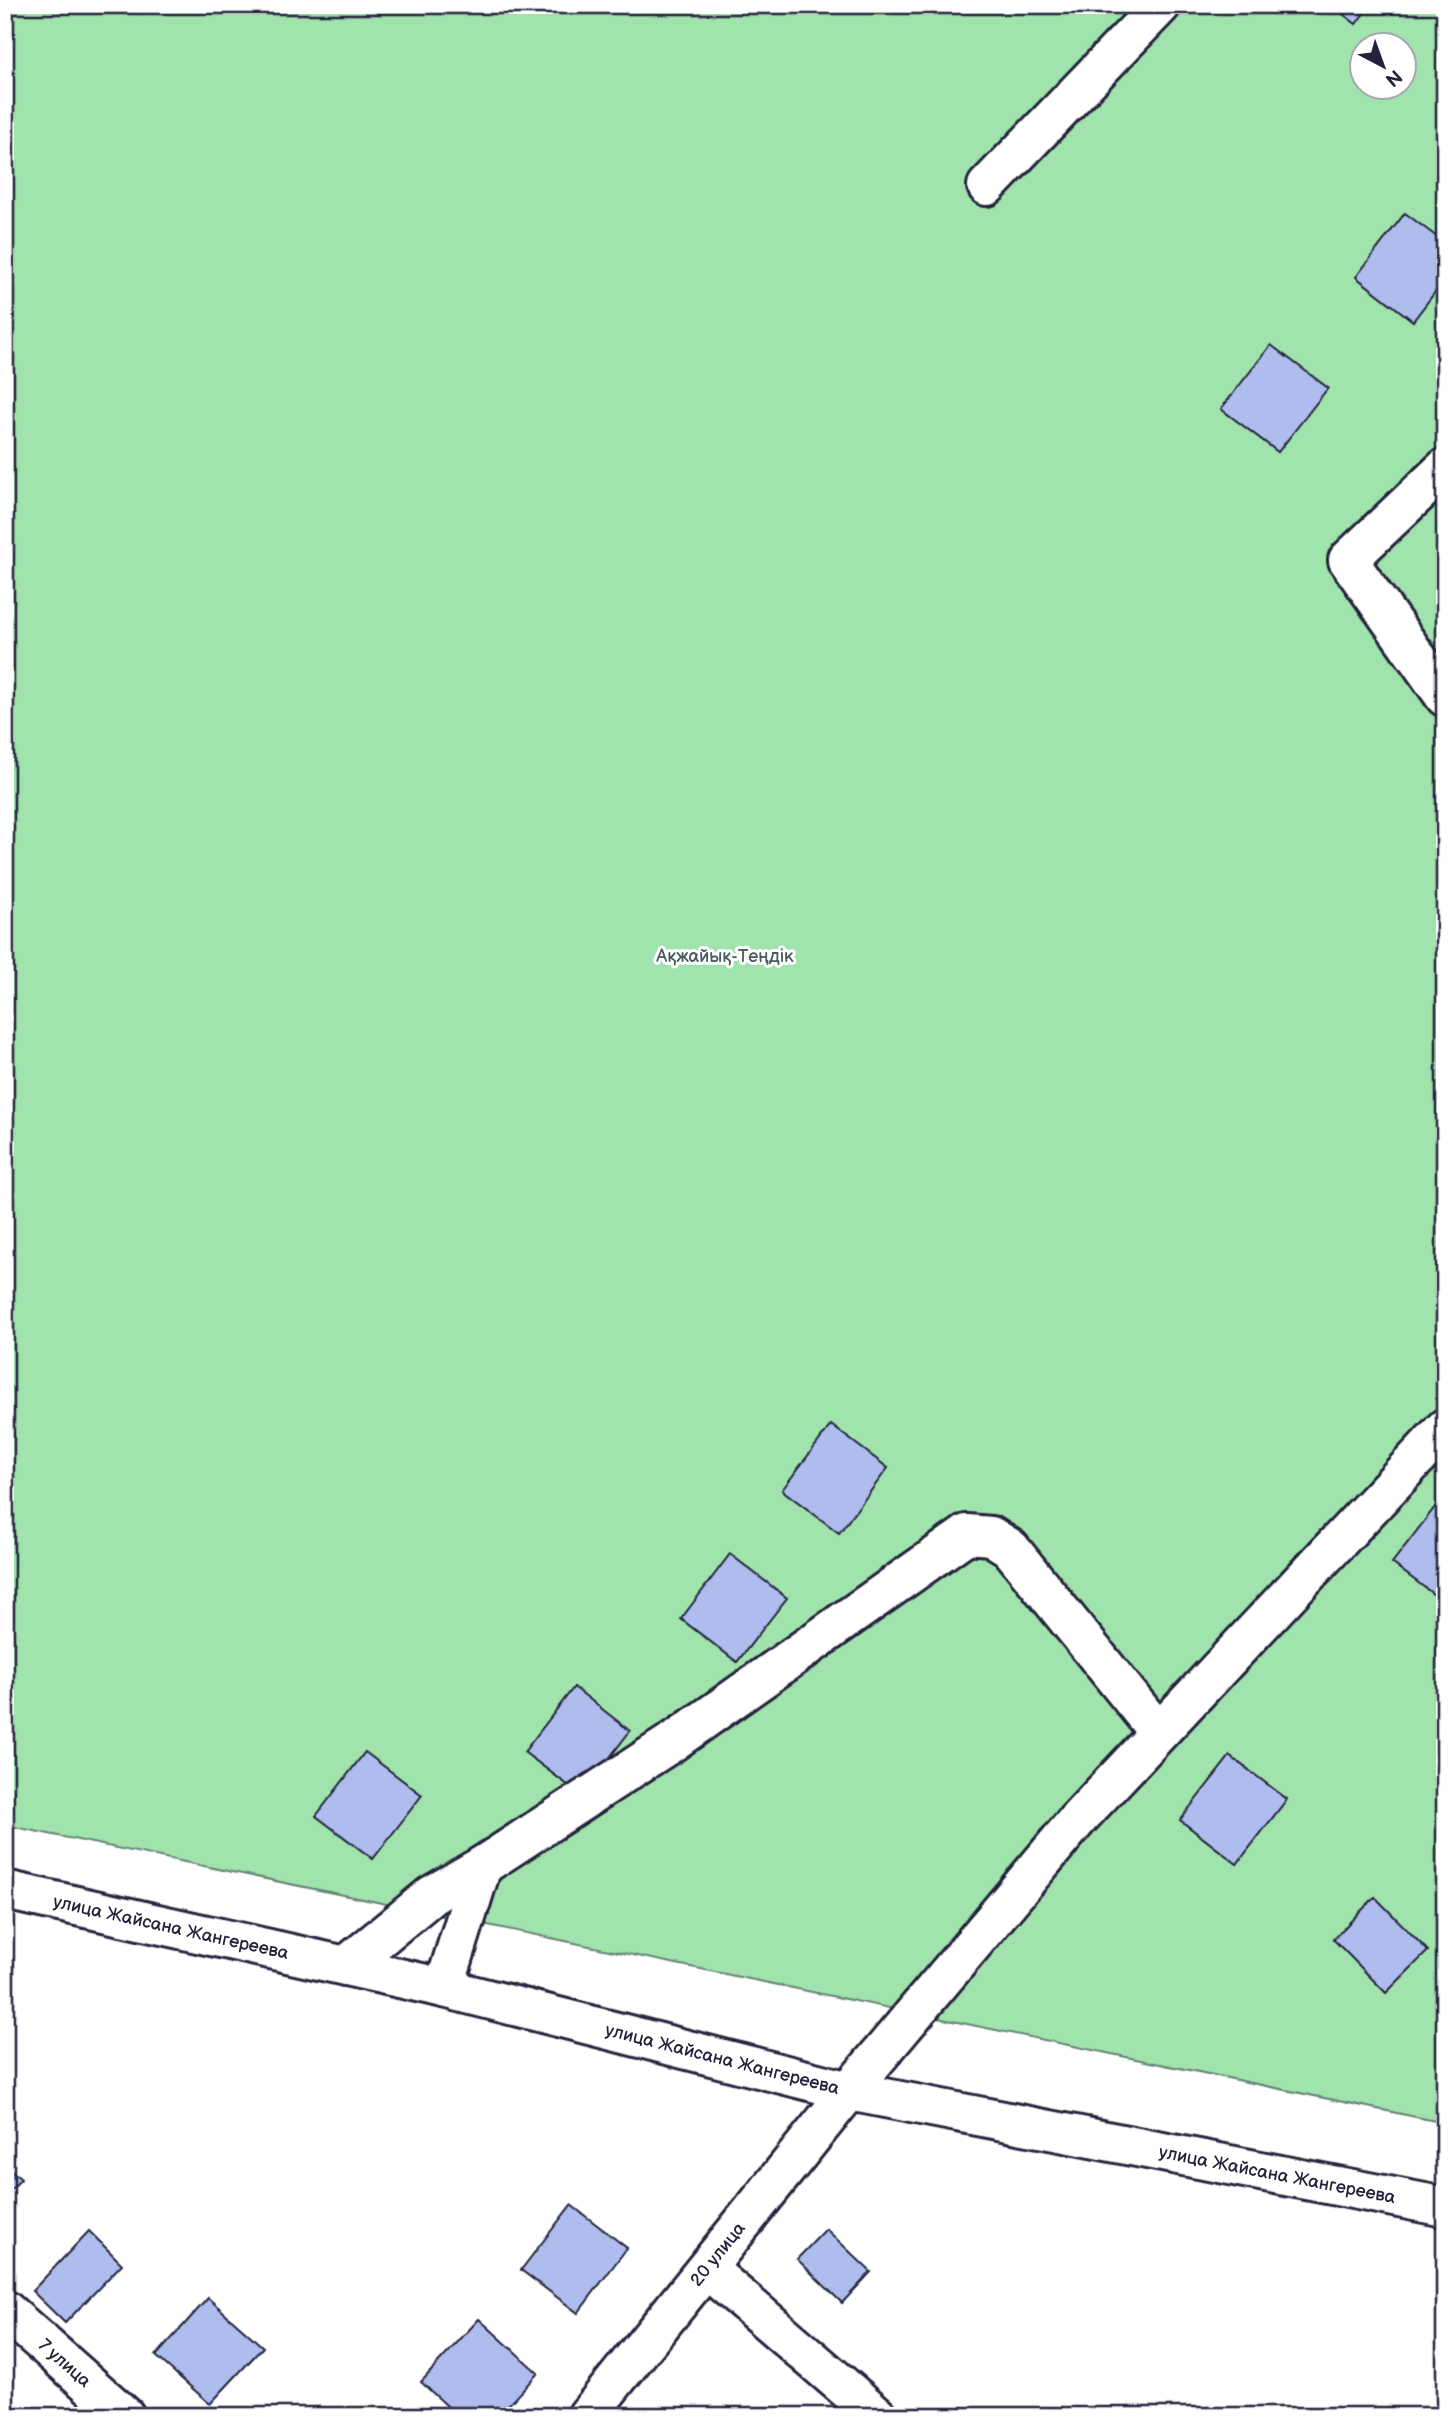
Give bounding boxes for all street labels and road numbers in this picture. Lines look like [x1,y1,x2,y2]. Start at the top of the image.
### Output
street label: улица Жайсана Жангереева [51,1891,291,1964]
street label: улица Жайсана Жангереева [603,2019,842,2099]
street label: улица Жайсана Жангереева [1157,2141,1398,2208]
street label: 20 улица [686,2218,750,2290]
street label: 7 улица [35,2334,96,2392]

